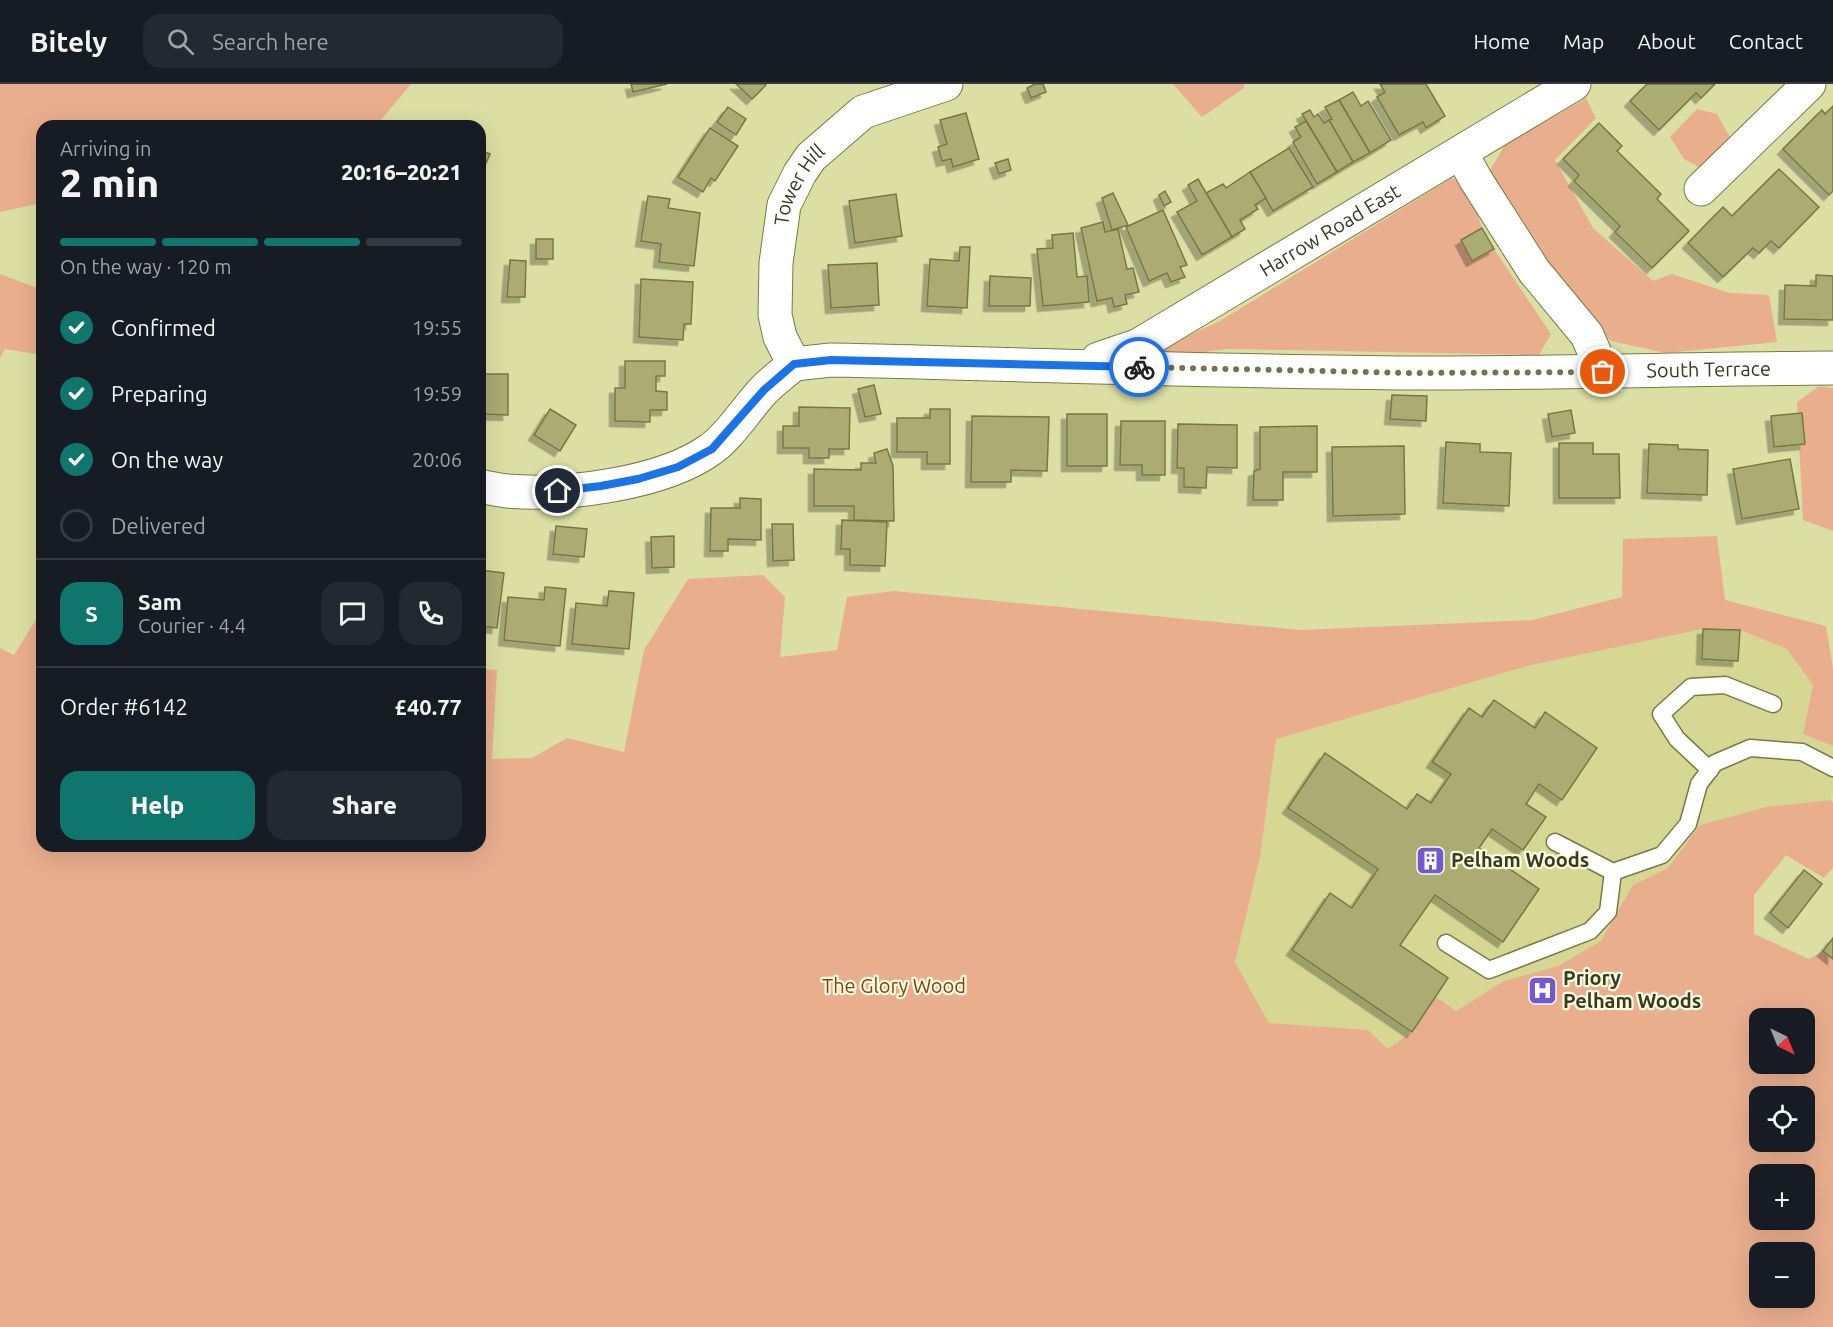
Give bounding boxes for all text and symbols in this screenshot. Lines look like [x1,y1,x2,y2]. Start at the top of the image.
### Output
search box [143,14,563,68]
icon: search [164,25,197,58]
text: Bitely [30,26,107,57]
text: Search here [212,29,329,54]
text: Home [1473,29,1530,53]
text: Map [1563,29,1604,53]
text: About [1637,29,1696,53]
text: Contact [1729,29,1803,53]
text: Arriving in [60,137,151,160]
street label: Tower Hill [769,139,829,227]
text: 20:16–20:21 [341,159,462,184]
text: 2 min [60,161,159,204]
street label: Harrow Road East [1255,179,1404,281]
text: On the way · 120 m [60,255,232,278]
icon: check [60,311,93,344]
text: Confirmed [111,315,216,340]
text: 19:55 [412,316,462,339]
courier [1109,337,1169,397]
pin [1577,346,1628,397]
icon: bike [1123,351,1156,384]
icon: bag [1586,355,1619,388]
street label: South Terrace [1646,357,1771,382]
icon: check [60,377,93,410]
text: Preparing [111,381,208,406]
text: 19:59 [412,382,462,405]
icon: check [60,443,93,476]
text: On the way [111,447,223,472]
text: 20:06 [412,448,462,471]
pin [532,465,583,516]
icon: home [541,474,574,507]
text: Delivered [111,513,206,538]
button: chat [321,582,384,645]
button: phone [399,582,462,645]
text: Sam [138,589,182,614]
text: S [85,601,98,626]
text: Courier · 4.4 [138,614,246,637]
text: Order #6142 [60,694,188,719]
text: £40.77 [395,694,462,719]
button: Help [60,771,255,840]
button: Share [267,771,462,840]
building icon: Pelham Woods [1414,844,1446,876]
place label: Pelham Woods [1451,848,1589,871]
place label: Priory Pelham Woods [1563,966,1701,1012]
park label: The Glory Wood [822,974,966,997]
hospital icon: Priory Pelham Woods [1526,974,1558,1006]
north arrow [1749,1008,1815,1074]
map controls [1749,1008,1815,1308]
button: locate [1749,1086,1815,1152]
button: + [1749,1164,1815,1230]
button: − [1749,1242,1815,1308]

